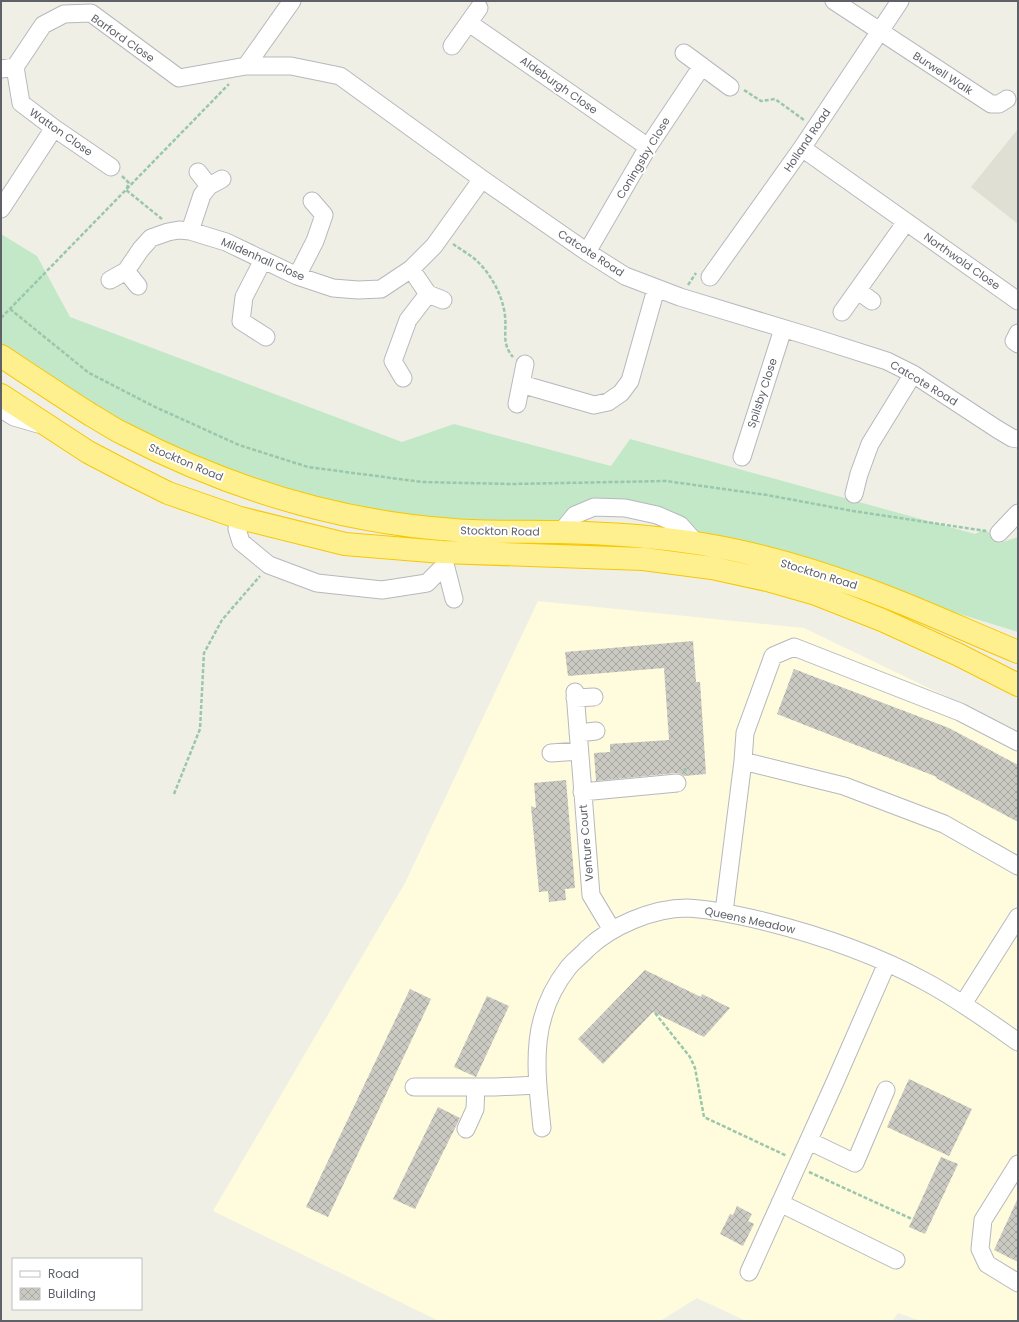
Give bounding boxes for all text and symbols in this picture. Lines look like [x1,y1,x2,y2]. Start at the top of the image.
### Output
street label: Barford Close [88,10,158,66]
street label: Burwell Walk [910,48,976,99]
street label: Aldeburgh Close [517,52,601,118]
street label: Watton Close [26,104,96,160]
street label: Holland Road [780,105,834,175]
street label: Coningsby Close [612,114,674,202]
street label: Catcote Road [555,226,627,280]
street label: Northwold Close [921,229,1004,293]
street label: Mildenhall Close [219,233,307,285]
street label: Spilsby Close [743,356,781,430]
street label: Catcote Road [887,357,961,409]
street label: Stockton Road [146,439,226,485]
street label: Stockton Road [460,522,540,540]
street label: Stockton Road [779,555,859,593]
street label: Venture Court [575,804,597,882]
street label: Queens Meadow [703,903,797,937]
legend [12,1258,142,1310]
text: Road [48,1265,79,1282]
text: Building [48,1285,96,1302]

